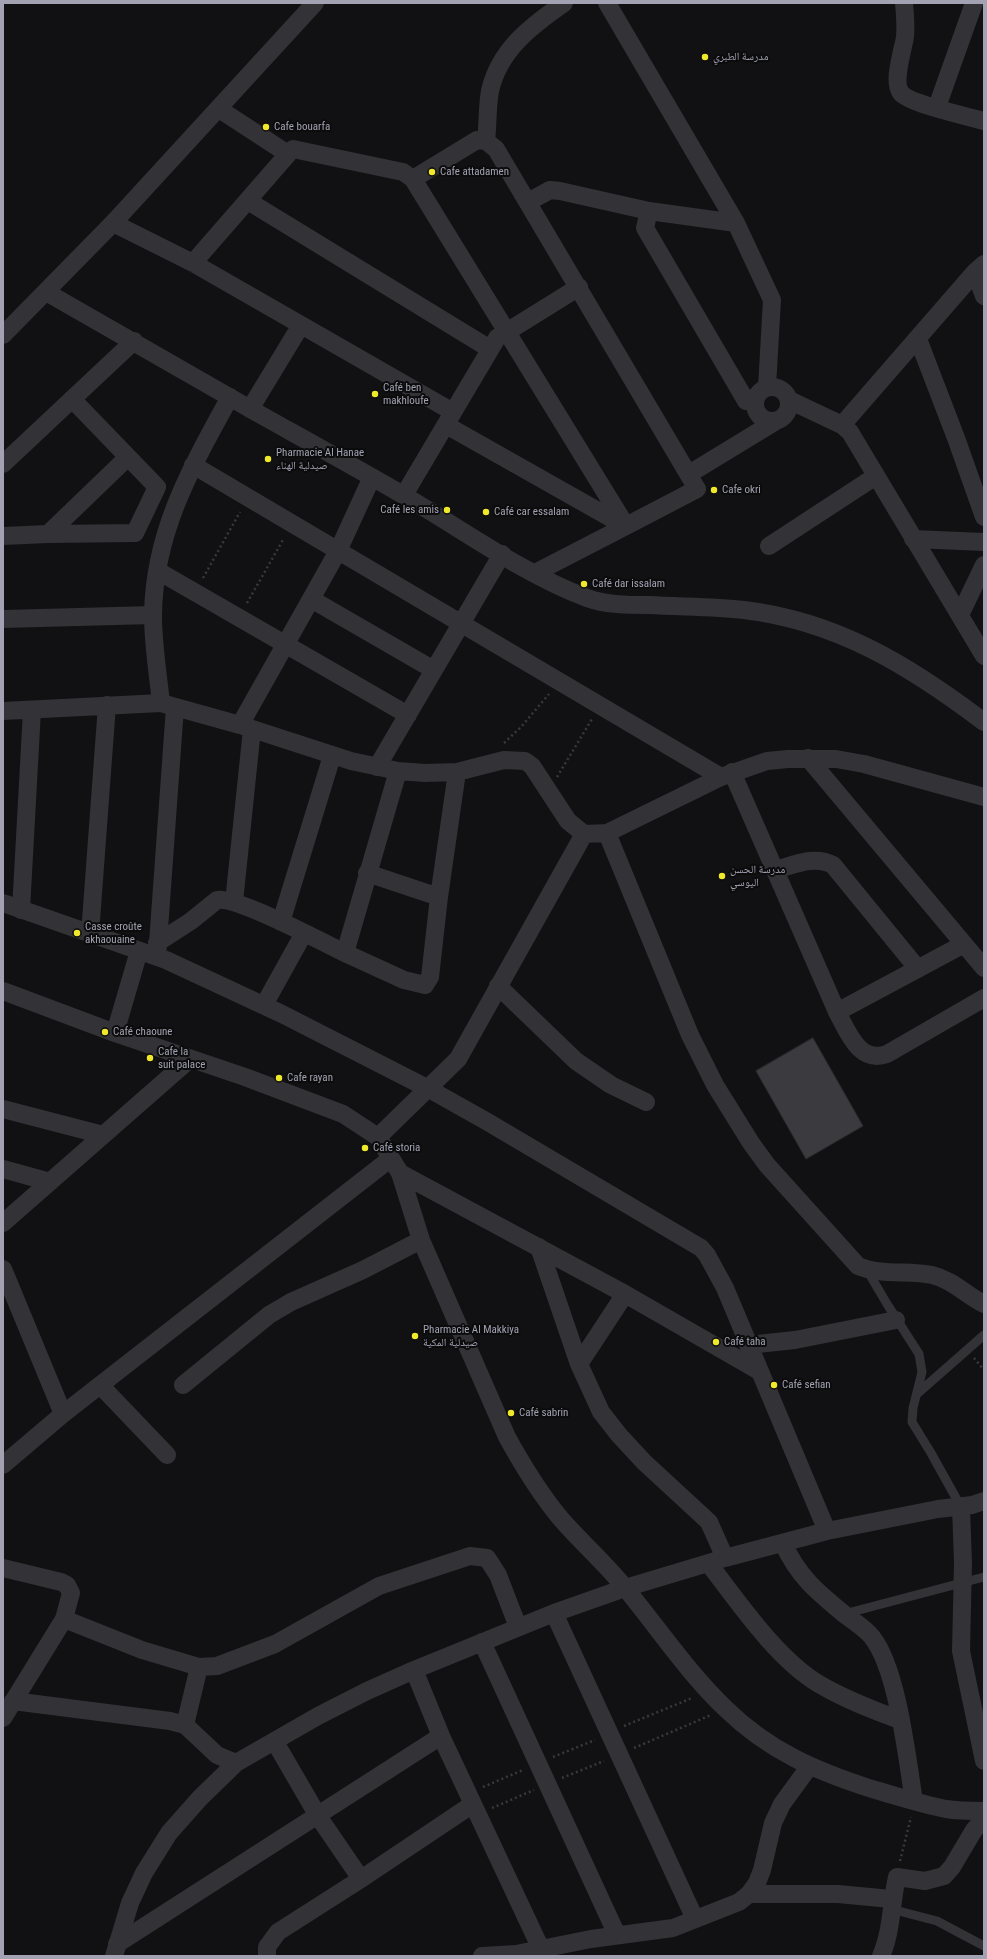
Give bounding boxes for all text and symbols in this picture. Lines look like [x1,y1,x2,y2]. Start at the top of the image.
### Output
place label: مدرسة الطبري [713,50,769,64]
marker: مدرسة الطبري [700,52,710,62]
place label: Cafe bouarfa [274,120,330,134]
marker: Cafe bouarfa [261,122,271,132]
place label: Cafe attadamen [440,165,509,179]
marker: Cafe attadamen [427,167,437,177]
place label: Café ben makhloufe [383,381,429,407]
marker: Café ben makhloufe [370,389,380,399]
place label: Pharmacie Al Hanae صيدلية الهناء [276,446,364,472]
marker: Pharmacie Al Hanae صيدلية الهناء [263,454,273,464]
place label: Cafe okri [722,483,761,497]
marker: Cafe okri [709,485,719,495]
place label: Café les amis [380,503,439,517]
marker: Café les amis [442,505,452,515]
place label: Café car essalam [494,505,569,519]
marker: Café car essalam [481,507,491,517]
place label: Café dar issalam [592,577,665,591]
marker: Café dar issalam [579,579,589,589]
place label: مدرسة الحسن اليوسي [730,863,785,889]
marker: مدرسة الحسن اليوسي [717,871,727,881]
place label: Casse croûte akhaouaine [85,920,142,946]
marker: Casse croûte akhaouaine [72,928,82,938]
place label: Café chaoune [113,1025,173,1039]
marker: Café chaoune [100,1027,110,1037]
place label: Cafe la suit palace [158,1045,205,1071]
marker: Cafe la suit palace [145,1053,155,1063]
place label: Cafe rayan [287,1071,333,1085]
marker: Cafe rayan [274,1073,284,1083]
place label: Café storia [373,1141,420,1155]
marker: Café storia [360,1143,370,1153]
place label: Pharmacie Al Makkiya صيدلية المكية [423,1323,519,1349]
marker: Pharmacie Al Makkiya صيدلية المكية [410,1331,420,1341]
place label: Café taha [724,1335,766,1349]
marker: Café taha [711,1337,721,1347]
place label: Café sefian [782,1378,831,1392]
marker: Café sefian [769,1380,779,1390]
place label: Café sabrin [519,1406,568,1420]
marker: Café sabrin [506,1408,516,1418]

